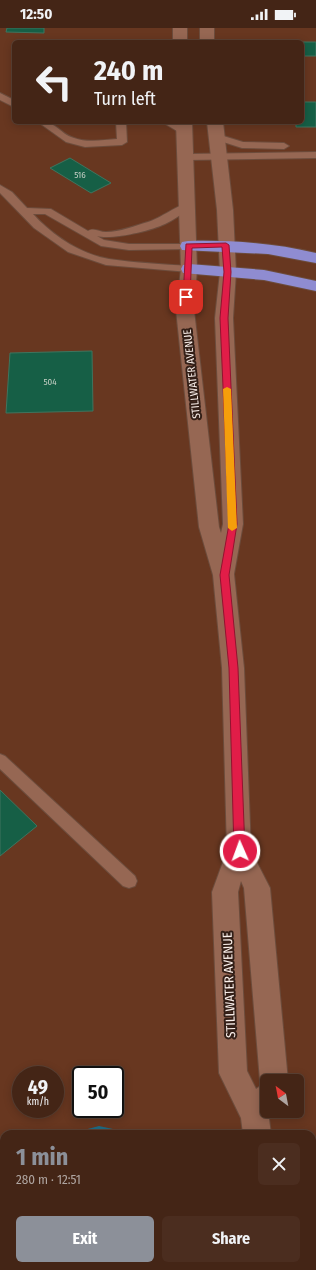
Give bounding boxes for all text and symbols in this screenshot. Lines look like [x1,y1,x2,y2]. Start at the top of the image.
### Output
text: 12:50 [20,5,52,23]
text: 240 m [94,54,163,87]
icon: left [28,56,80,108]
text: Turn left [94,88,156,110]
house number: 516 [74,170,86,180]
pin [169,280,203,314]
icon: arrive [175,286,197,308]
street label: STILLWATER AVENUE [181,329,203,419]
house number: 504 [43,377,57,387]
position arrow [219,830,261,872]
street label: STILLWATER AVENUE [220,932,238,1038]
speed limit sign: 50 [72,1066,124,1118]
north arrow [260,1074,304,1118]
map controls [260,1074,304,1118]
text: 49 [28,1075,48,1099]
text: km/h [27,1096,49,1108]
text: 1 min [16,1143,68,1171]
button: close [258,1143,300,1185]
text: 280 m · 12:51 [16,1172,81,1187]
button: Exit [16,1216,154,1262]
button: Share [162,1216,300,1262]

